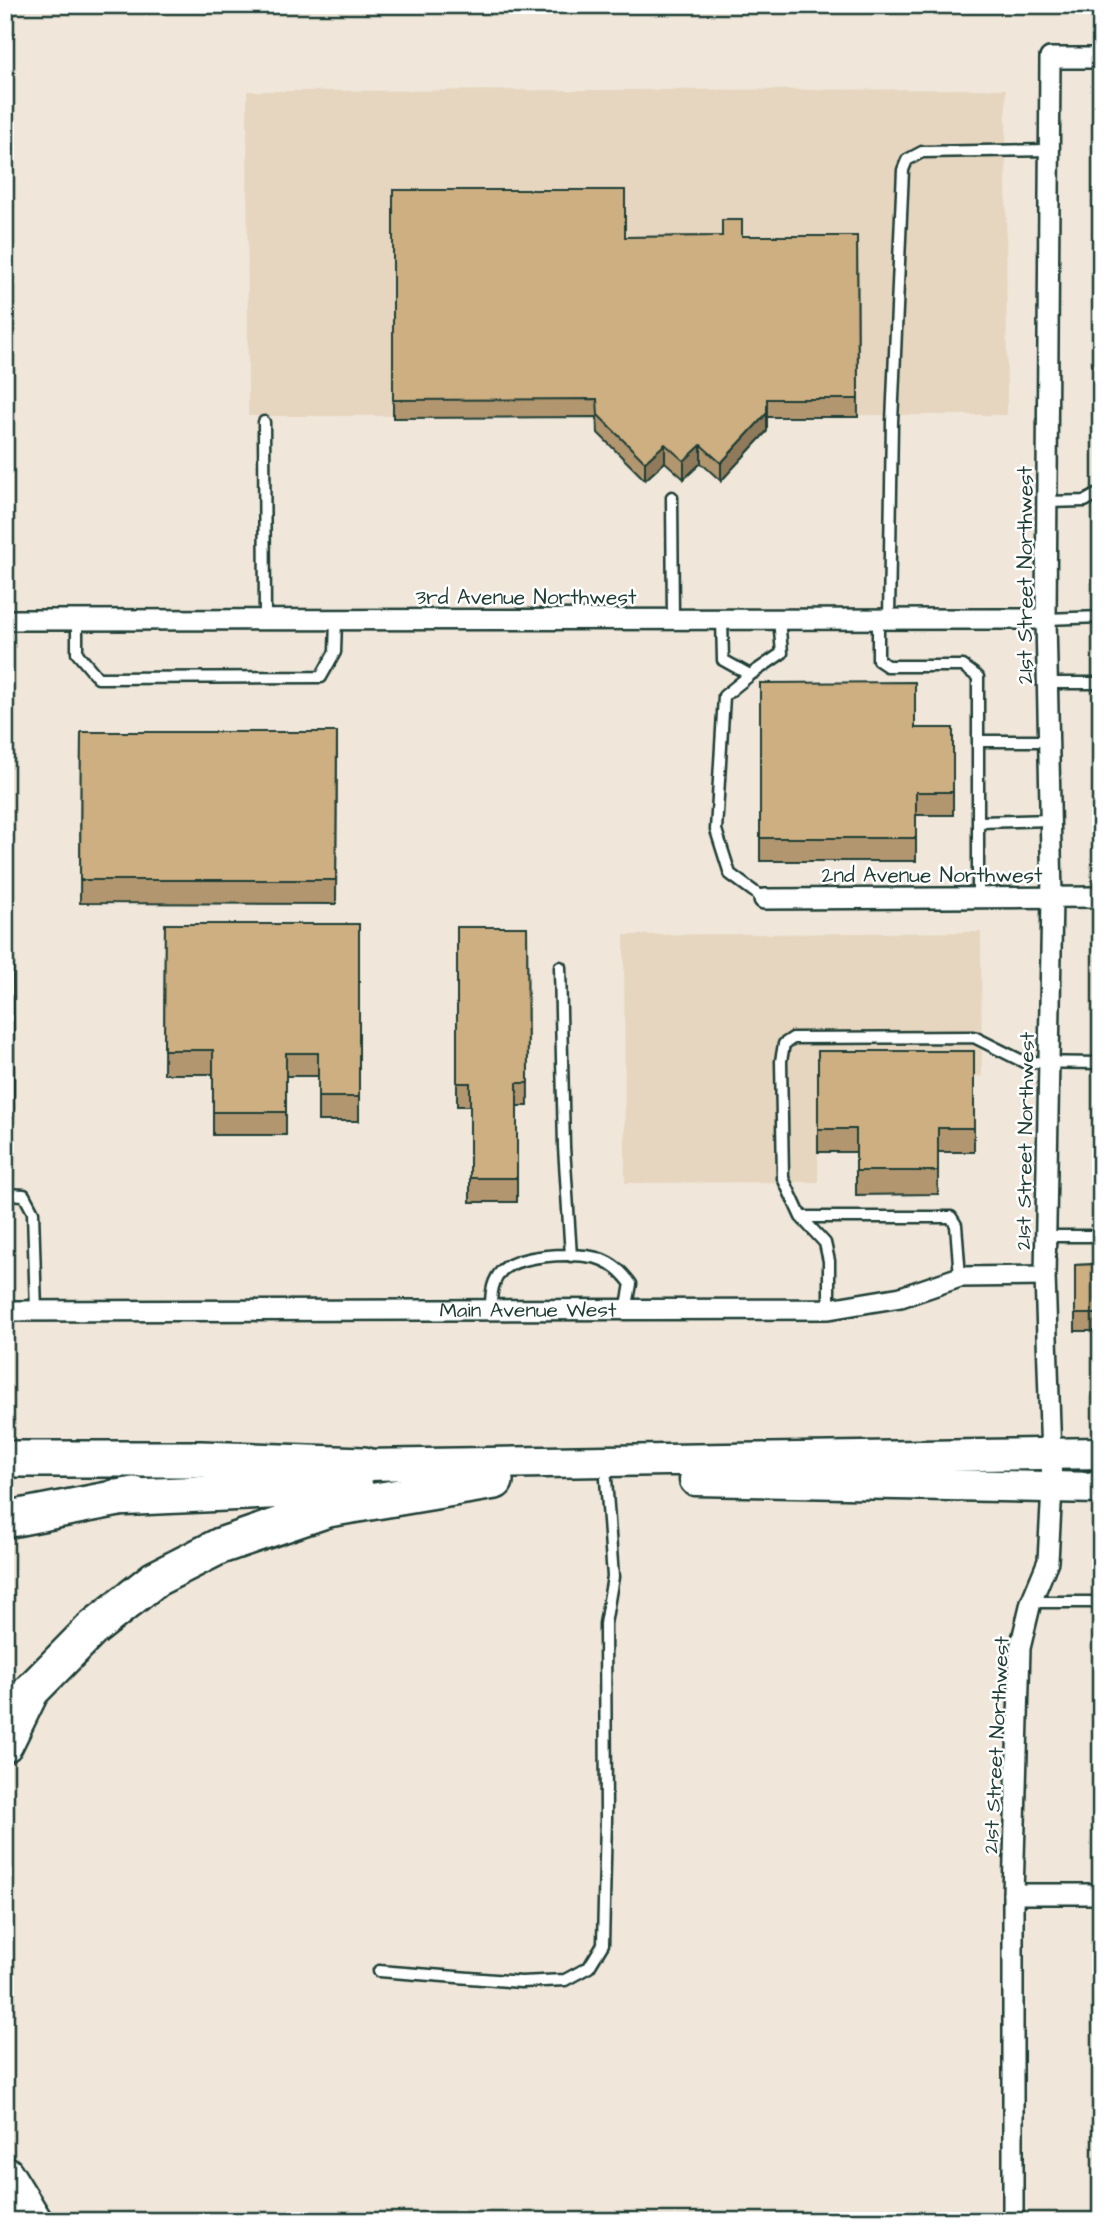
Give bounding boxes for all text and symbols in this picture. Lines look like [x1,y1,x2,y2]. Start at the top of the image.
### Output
street label: 21st Street Northwest [1011,465,1040,684]
street label: 3rd Avenue Northwest [416,583,637,612]
street label: 2nd Avenue Northwest [821,861,1043,890]
street label: 21st Street Northwest [1009,1031,1042,1250]
street label: Main Avenue West [439,1296,617,1325]
street label: 21st Street Northwest [976,1635,1017,1855]

